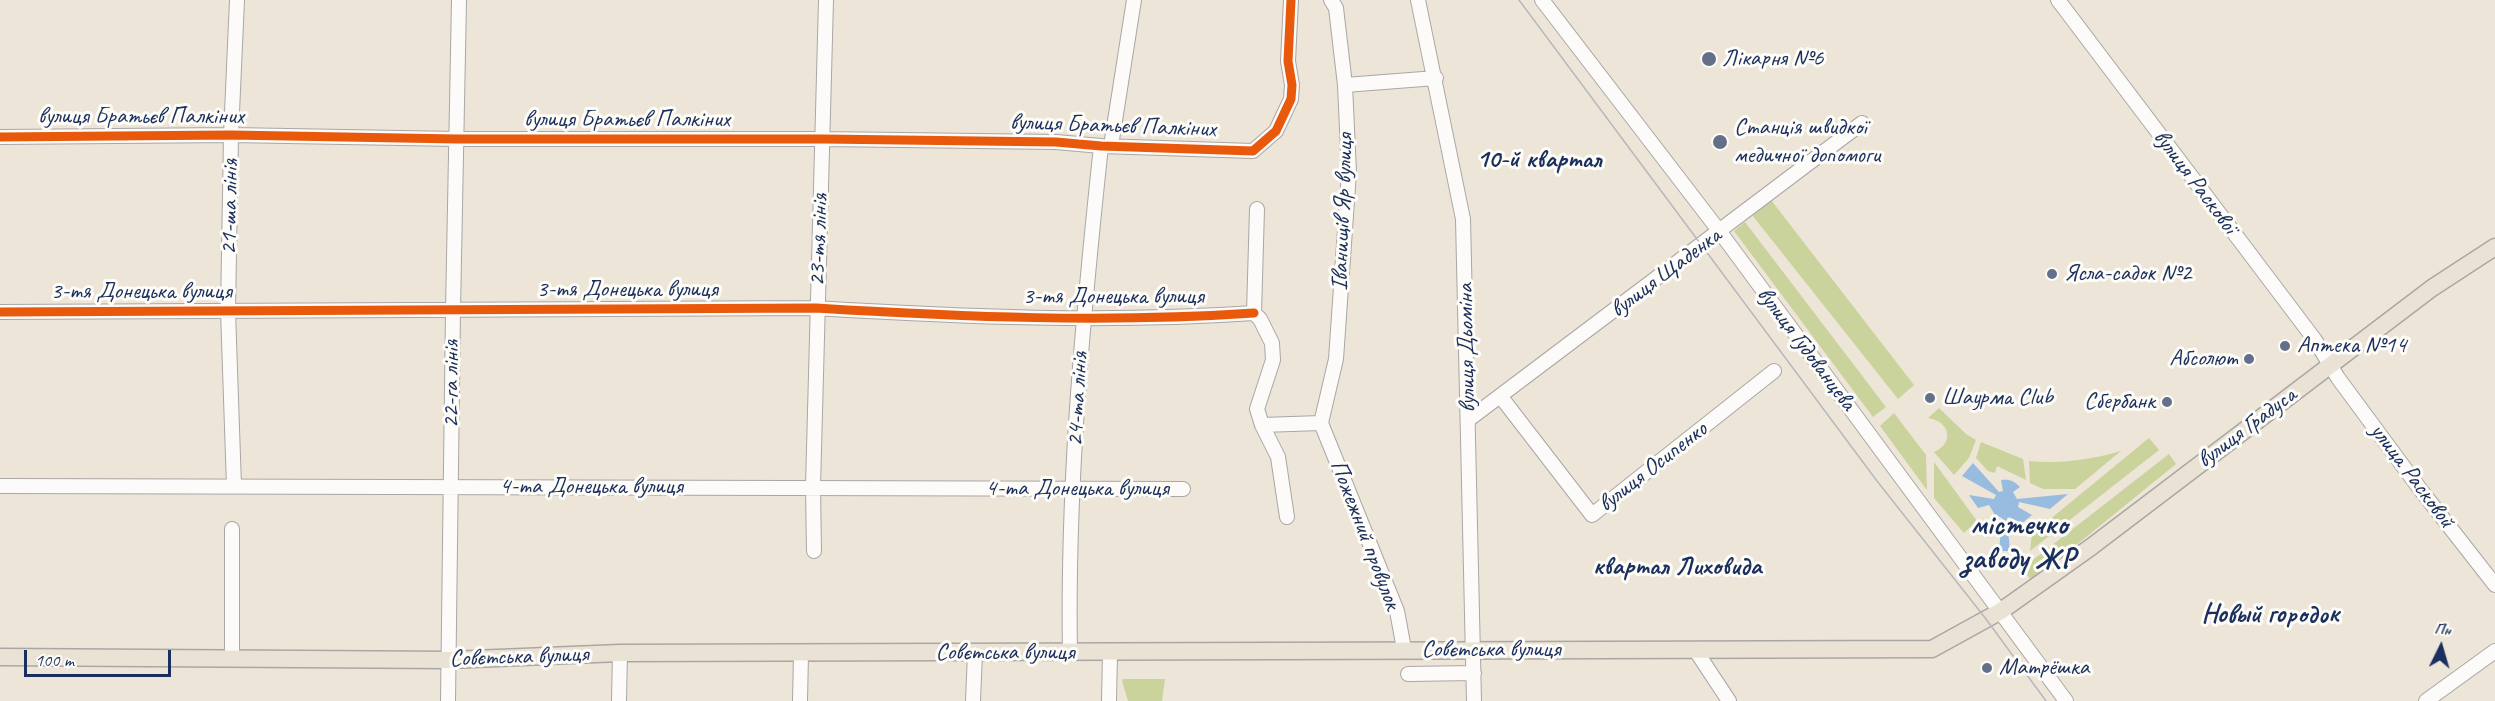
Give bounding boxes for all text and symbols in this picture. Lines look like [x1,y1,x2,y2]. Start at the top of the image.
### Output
place label: Лікарня №6 [1722,45,1823,73]
marker: Лікарня №6 [1700,50,1718,68]
street label: вулиця Братьєв Палкіних [38,103,244,131]
street label: вулиця Братьєв Палкіних [524,106,730,134]
street label: вулиця Братьєв Палкіних [1010,108,1216,144]
place label: Станція швидкої медичної допомоги [1734,114,1880,170]
street label: вулиця Раскової [2146,124,2244,240]
street label: Іванищів Яр вулиця [1326,133,1360,291]
marker: Станція швидкої медичної допомоги [1711,133,1729,151]
district label: 10-й квартал [1476,144,1602,176]
street label: 21-ша лінія [215,159,245,255]
street label: 23-тя лінія [803,193,835,287]
street label: вулиця Щаденка [1605,222,1727,324]
place label: Ясла-садок №2 [2064,260,2191,288]
marker: Ясла-садок №2 [2045,267,2059,281]
street label: 3-тя Донецька вулиця [536,276,718,304]
street label: 3-тя Донецька вулиця [50,278,232,306]
street label: вулиця Гудованцева [1750,281,1862,417]
street label: 3-тя Донецька вулиця [1022,283,1204,311]
street label: вулиця Дьоміна [1451,283,1483,413]
place label: Аптека №14 [2297,332,2406,360]
marker: Аптека №14 [2278,339,2292,353]
street label: 22-га лінія [438,340,466,428]
place label: Абсолют [2169,345,2237,373]
street label: 24-та лінія [1061,351,1095,447]
marker: Абсолют [2242,352,2256,366]
street label: вулиця Градуса [2192,381,2302,475]
place label: Шаурма Club [1942,384,2053,412]
place label: Сбербанк [2084,388,2155,416]
marker: Шаурма Club [1923,391,1937,405]
marker: Сбербанк [2160,395,2174,409]
street label: вулиця Осипенко [1593,415,1713,519]
street label: улица Расковой [2363,418,2461,534]
street label: Пожежний провулок [1323,456,1407,614]
street label: 4-та Донецька вулиця [499,473,683,501]
street label: 4-та Донецька вулиця [985,475,1169,503]
district label: містечко заводу ЖР [1962,508,2076,578]
district label: квартал Лиховида [1593,551,1761,583]
district label: Новый городок [2201,599,2339,631]
north arrow [2411,617,2471,677]
text: Пн [2433,618,2452,640]
street label: Совєтська вулиця [1422,636,1560,664]
scale bar [27,638,174,676]
street label: Совєтська вулиця [936,639,1074,667]
street label: Совєтська вулиця [449,640,589,674]
text: 100 m [35,649,74,671]
place label: Матрёшка [1999,654,2089,682]
marker: Матрёшка [1980,661,1994,675]

